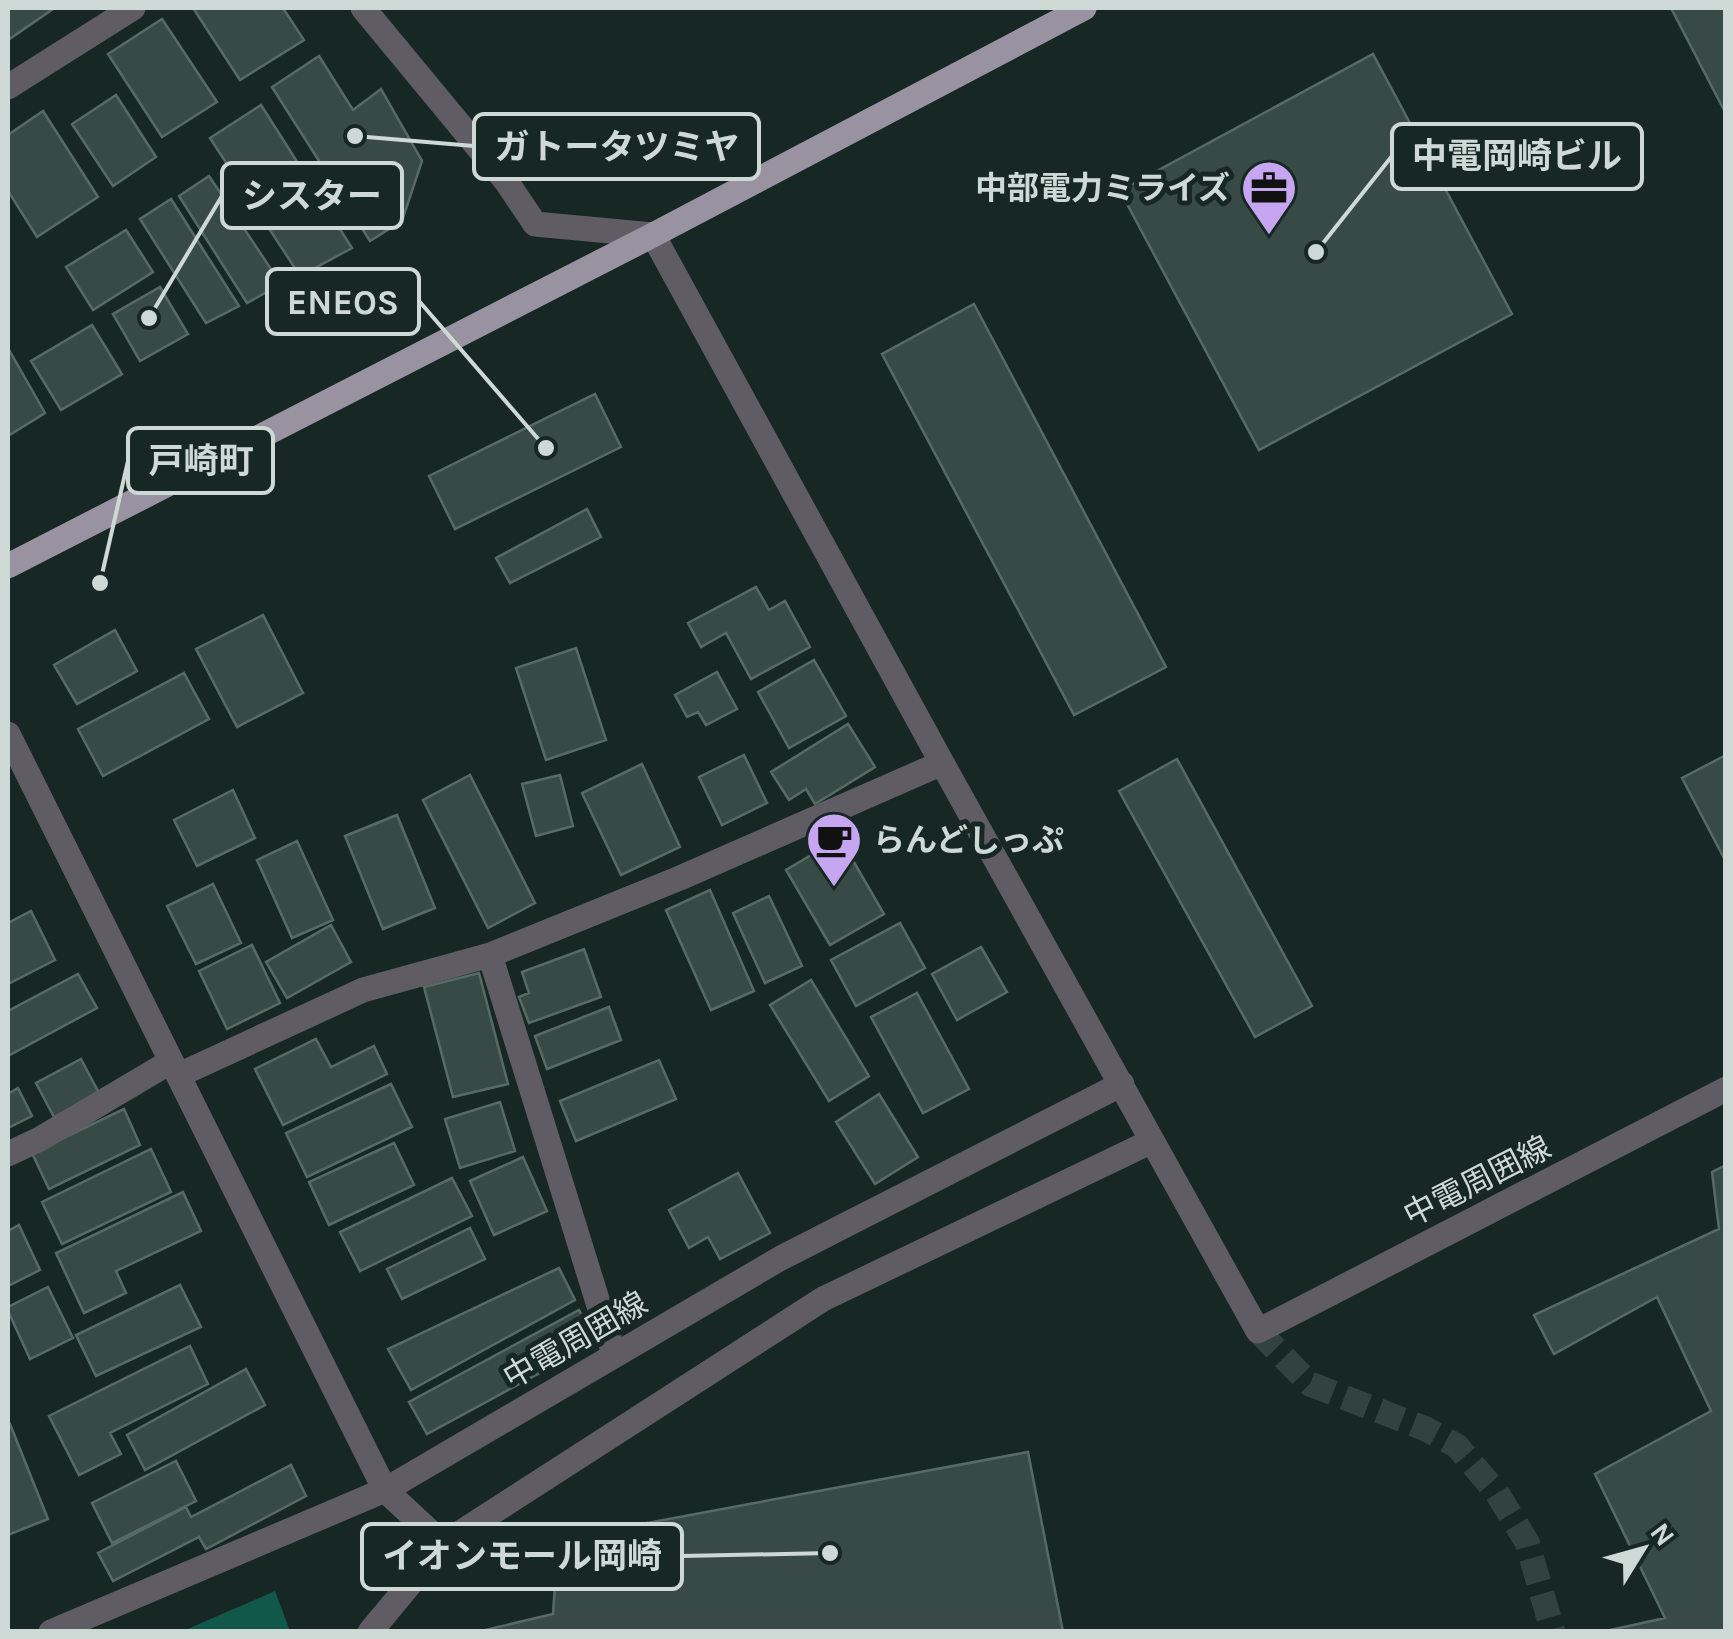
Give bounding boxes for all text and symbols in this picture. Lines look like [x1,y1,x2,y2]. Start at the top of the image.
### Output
callout: ガトータツミヤ [474,114,759,179]
callout: 中電岡崎ビル [1392,124,1642,189]
text: ガトータツミヤ [494,127,740,168]
text: 中電岡崎ビル [1412,136,1622,177]
office icon: 中部電力ミライズ [1239,158,1299,237]
callout: シスター [222,163,402,228]
place label: 中部電力ミライズ [975,170,1230,207]
text: シスター [242,176,382,217]
callout: ENEOS [267,269,419,334]
text: ENEOS [287,282,399,323]
callout: 戸崎町 [128,428,273,493]
text: 戸崎町 [148,441,254,482]
cafe icon: らんどしっぷ [804,810,864,889]
place label: らんどしっぷ [873,822,1064,859]
street label: 中電周囲線 [1398,1129,1557,1234]
street label: 中電周囲線 [497,1284,654,1396]
north arrow [1593,1499,1693,1599]
text: N [1643,1516,1682,1552]
callout: イオンモール岡崎 [362,1524,682,1589]
text: イオンモール岡崎 [382,1536,662,1577]

